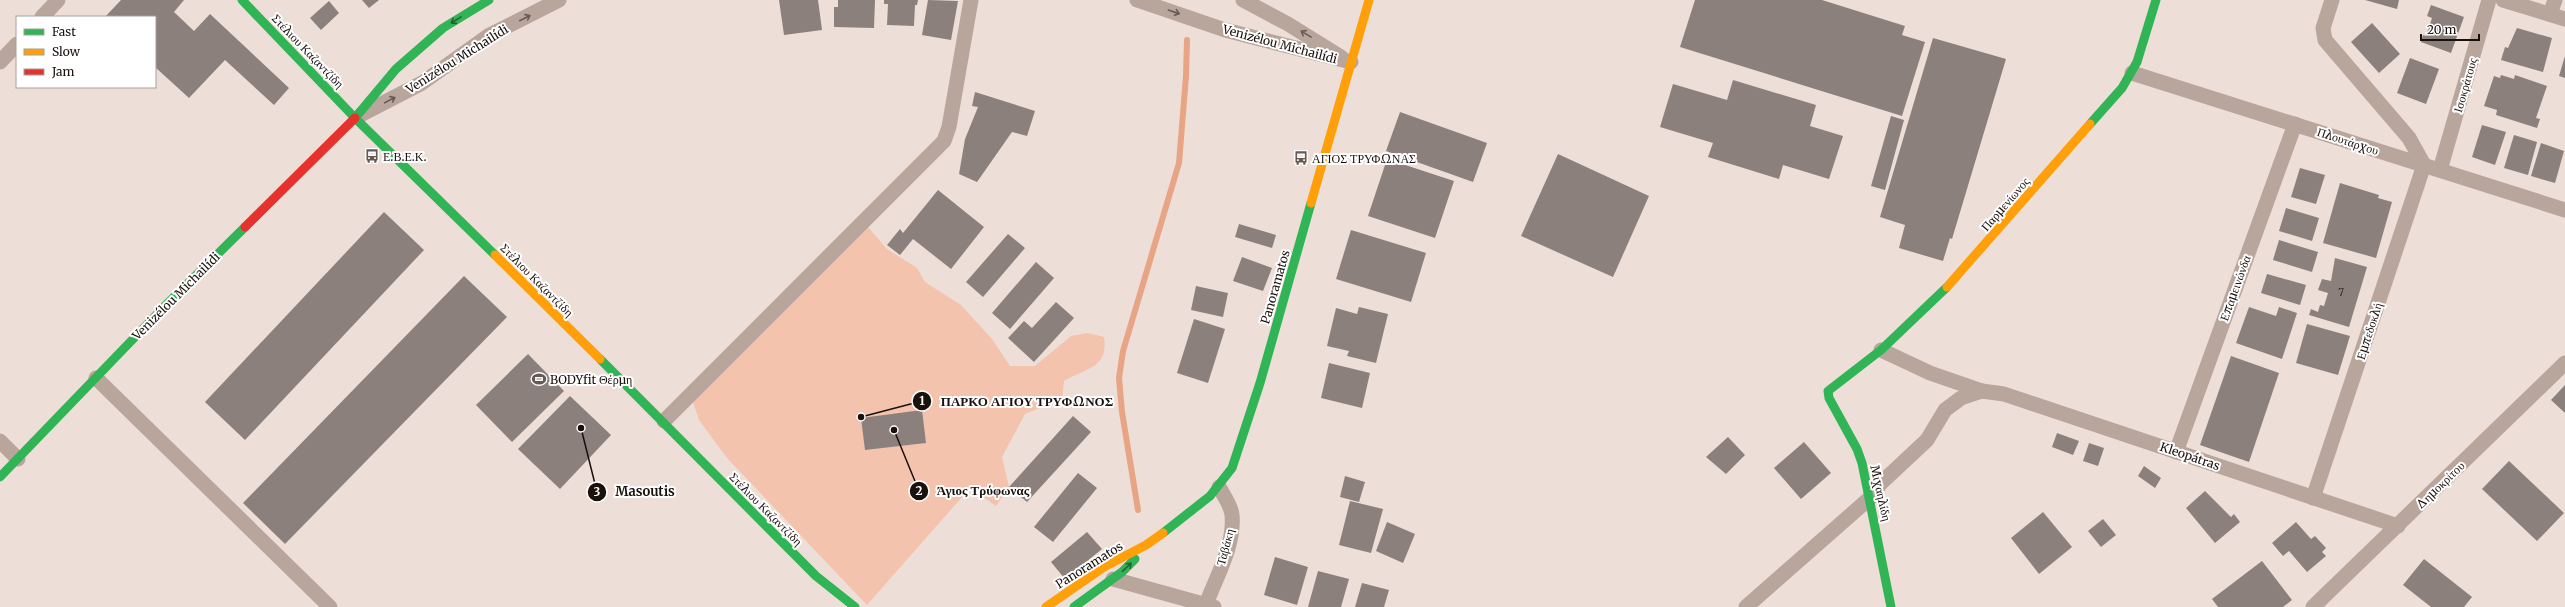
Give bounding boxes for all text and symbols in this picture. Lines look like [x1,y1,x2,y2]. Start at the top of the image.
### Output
one-way arrow [1167,9,1179,17]
street label: Στέλιου Καζαντζίδη [269,11,347,91]
one-way arrow [518,13,530,21]
legend [16,16,156,88]
scale bar [2421,16,2479,42]
one-way arrow [450,17,462,25]
street label: Venizélou Michailídi [402,21,511,97]
street label: Venizélou Michailídi [1220,21,1339,67]
text: 20 m [2427,22,2456,37]
text: Fast [52,24,76,39]
one-way arrow [1301,30,1312,38]
text: Slow [52,44,81,59]
street label: Ισοκράτους [2450,56,2480,114]
text: Jam [51,64,75,79]
one-way arrow [384,95,396,103]
street label: Πλουτάρχου [2315,124,2381,158]
bus stop icon: Ε.Β.Ε.Κ. [364,148,380,164]
place label: Ε.Β.Ε.Κ. [383,149,427,164]
bus stop icon: ΑΓΙΟΣ ΤΡΥΦΩΝΑΣ [1293,150,1309,166]
place label: ΑΓΙΟΣ ΤΡΥΦΩΝΑΣ [1312,151,1416,166]
street label: Παρμενίωνος [1978,174,2033,234]
street label: Στέλιου Καζαντζίδη [497,240,577,320]
street label: Panoramatos [1257,248,1293,326]
street label: Venizélou Michailídi [128,249,223,344]
street label: Επαμεινώνδα [2216,253,2254,323]
house number: 7 [2338,286,2344,299]
street label: Εμπεδοκλή [2353,301,2385,361]
sports icon: BODYfit Θέρμη [531,371,547,387]
place label: BODYfit Θέρμη [550,372,632,387]
callout: ΠΑΡΚΟ ΑΓΙΟΥ ΤΡΥΦΩΝΟΣ [912,389,1121,414]
text: 1 [919,393,925,408]
text: ΠΑΡΚΟ ΑΓΙΟΥ ΤΡΥΦΩΝΟΣ [941,393,1113,410]
street label: Kleopátras [2158,439,2222,473]
street label: Δημοκρίτου [2412,458,2468,512]
street label: Μιχαηλίδη [1867,464,1895,522]
street label: Στέλιου Καζαντζίδη [726,469,806,549]
callout: Άγιος Τρύφωνας [909,478,1037,503]
callout: Masoutis [587,479,683,504]
text: Άγιος Τρύφωνας [937,482,1030,499]
text: Masoutis [615,483,675,500]
text: 2 [915,483,923,498]
text: 3 [594,484,601,499]
street label: Ταβάκη [1213,527,1237,567]
street label: Panoramatos [1053,538,1125,592]
one-way arrow [1122,562,1132,571]

